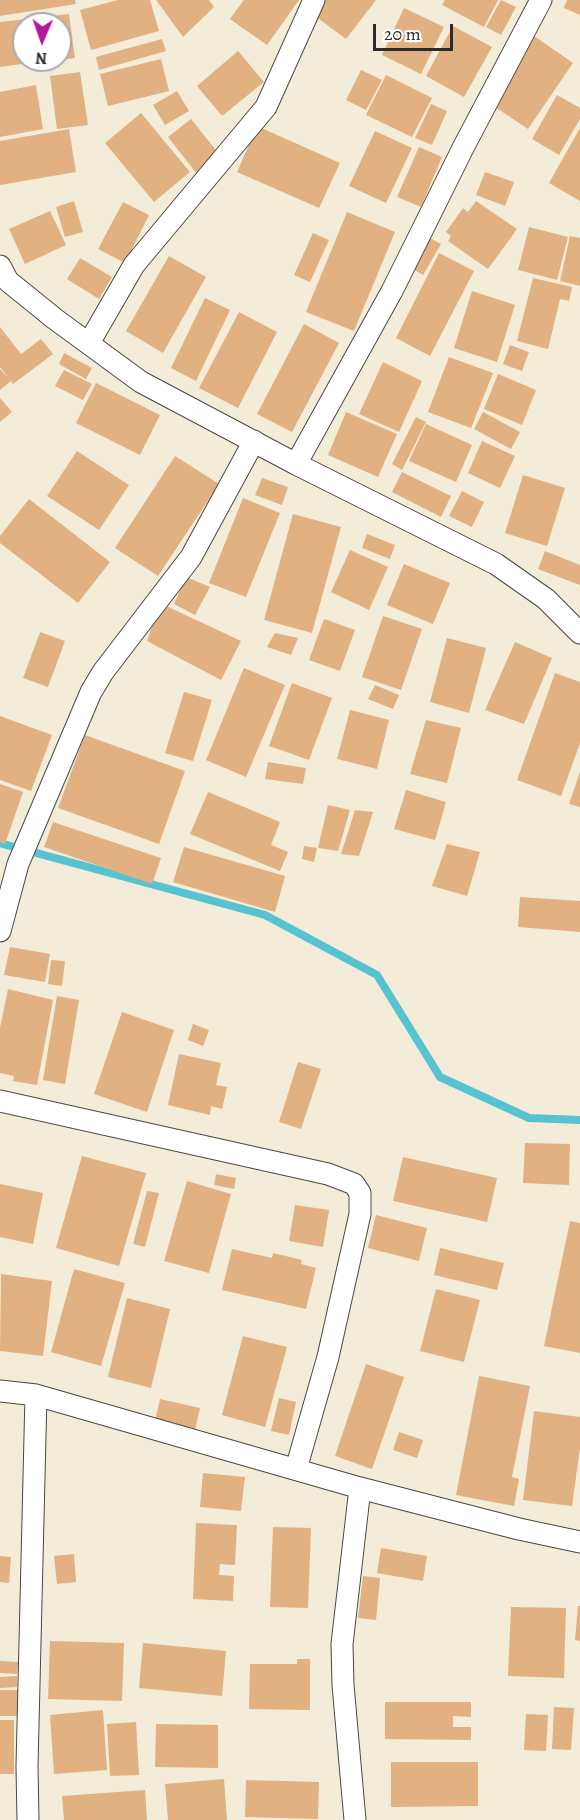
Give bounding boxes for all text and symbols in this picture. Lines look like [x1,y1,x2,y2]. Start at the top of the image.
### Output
north arrow [12,12,72,72]
scale bar [376,12,456,50]
text: 20 m [384,22,421,46]
text: N [35,47,48,69]

